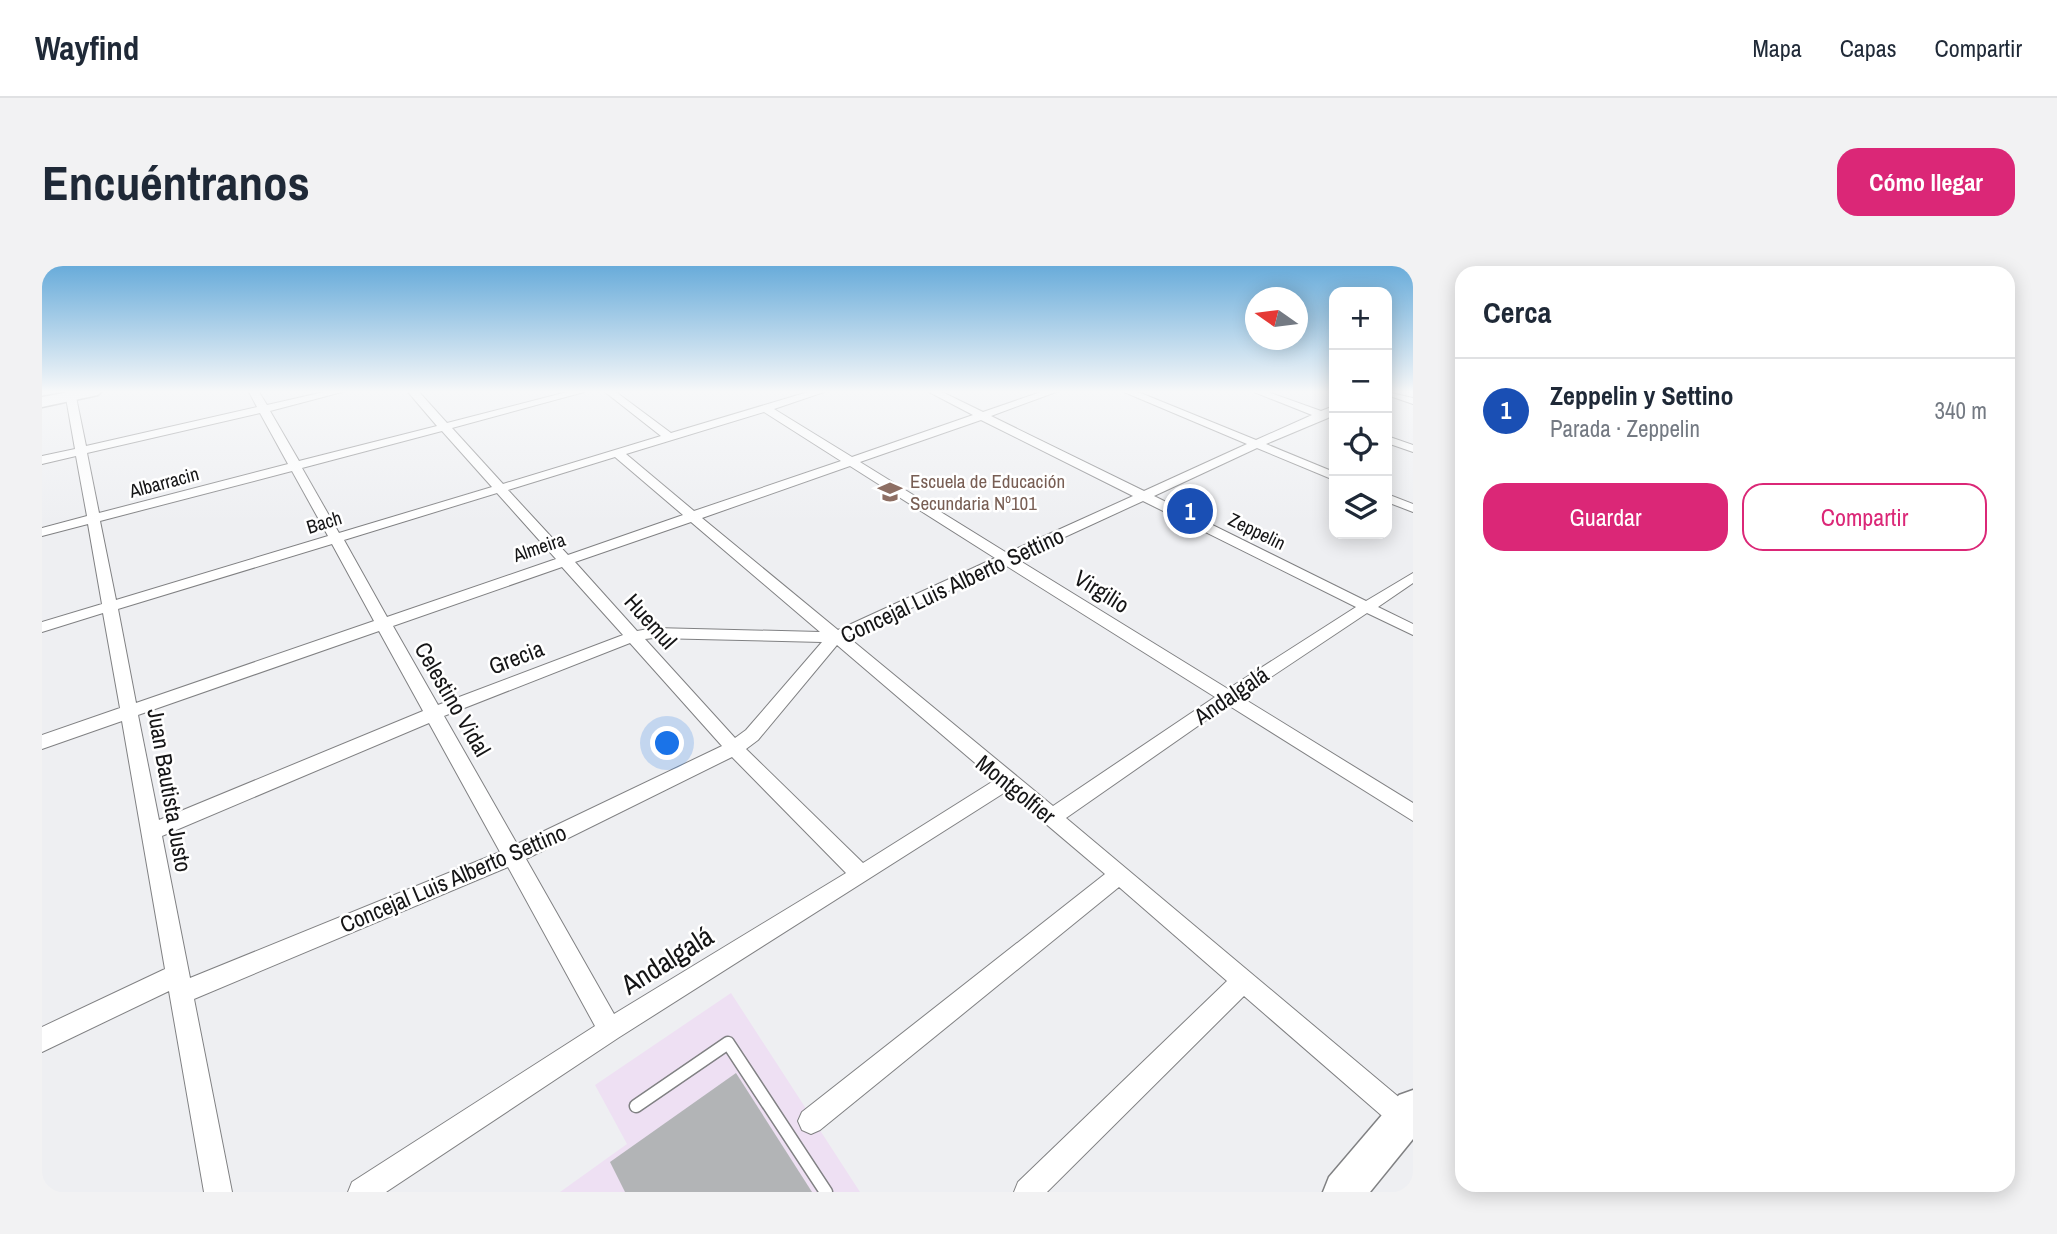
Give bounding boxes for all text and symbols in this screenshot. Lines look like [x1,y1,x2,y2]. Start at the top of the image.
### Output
text: Wayfind [35,26,139,70]
text: Mapa [1752,32,1802,64]
text: Capas [1840,32,1897,64]
text: Compartir [1935,32,2022,64]
button: Cómo llegar [1837,148,2015,216]
text: Encuéntranos [42,149,310,215]
north arrow [1245,287,1308,350]
map controls [1329,287,1392,539]
button: + [1329,287,1392,350]
text: Cerca [1483,292,1551,332]
button: − [1329,350,1392,413]
text: Zeppelin y Settino [1550,378,1734,413]
text: 1 [1501,395,1511,426]
text: 340 m [1935,395,1987,426]
button: locate [1329,413,1392,476]
text: Parada · Zeppelin [1550,413,1700,444]
street label: Albarracin [125,460,202,504]
place label: Escuela de Educación Secundaria Nº101 [910,468,1065,516]
button: layers [1329,476,1392,539]
school or university icon: Escuela de Educación Secundaria Nº101 [876,478,904,506]
button: Guardar [1483,483,1728,551]
button: Compartir [1742,483,1987,551]
pin: 1 [1167,485,1213,537]
street label: Bach [303,504,345,540]
street label: Zeppelin [1224,506,1290,556]
street label: Concejal Luis Alberto Settino [835,520,1069,650]
street label: Almeira [508,526,569,568]
street label: Virgilio [1069,562,1135,620]
street label: Huemul [618,586,684,656]
street label: Grecia [484,632,548,682]
street label: Celestino Vidal [408,636,498,762]
street label: Andalgalá [1187,658,1275,732]
street label: Juan Bautista Justo [140,706,200,874]
your location [650,726,684,760]
street label: Montgolfier [970,747,1063,831]
street label: Concejal Luis Alberto Settino [335,816,571,940]
street label: Andalgalá [613,917,721,1004]

